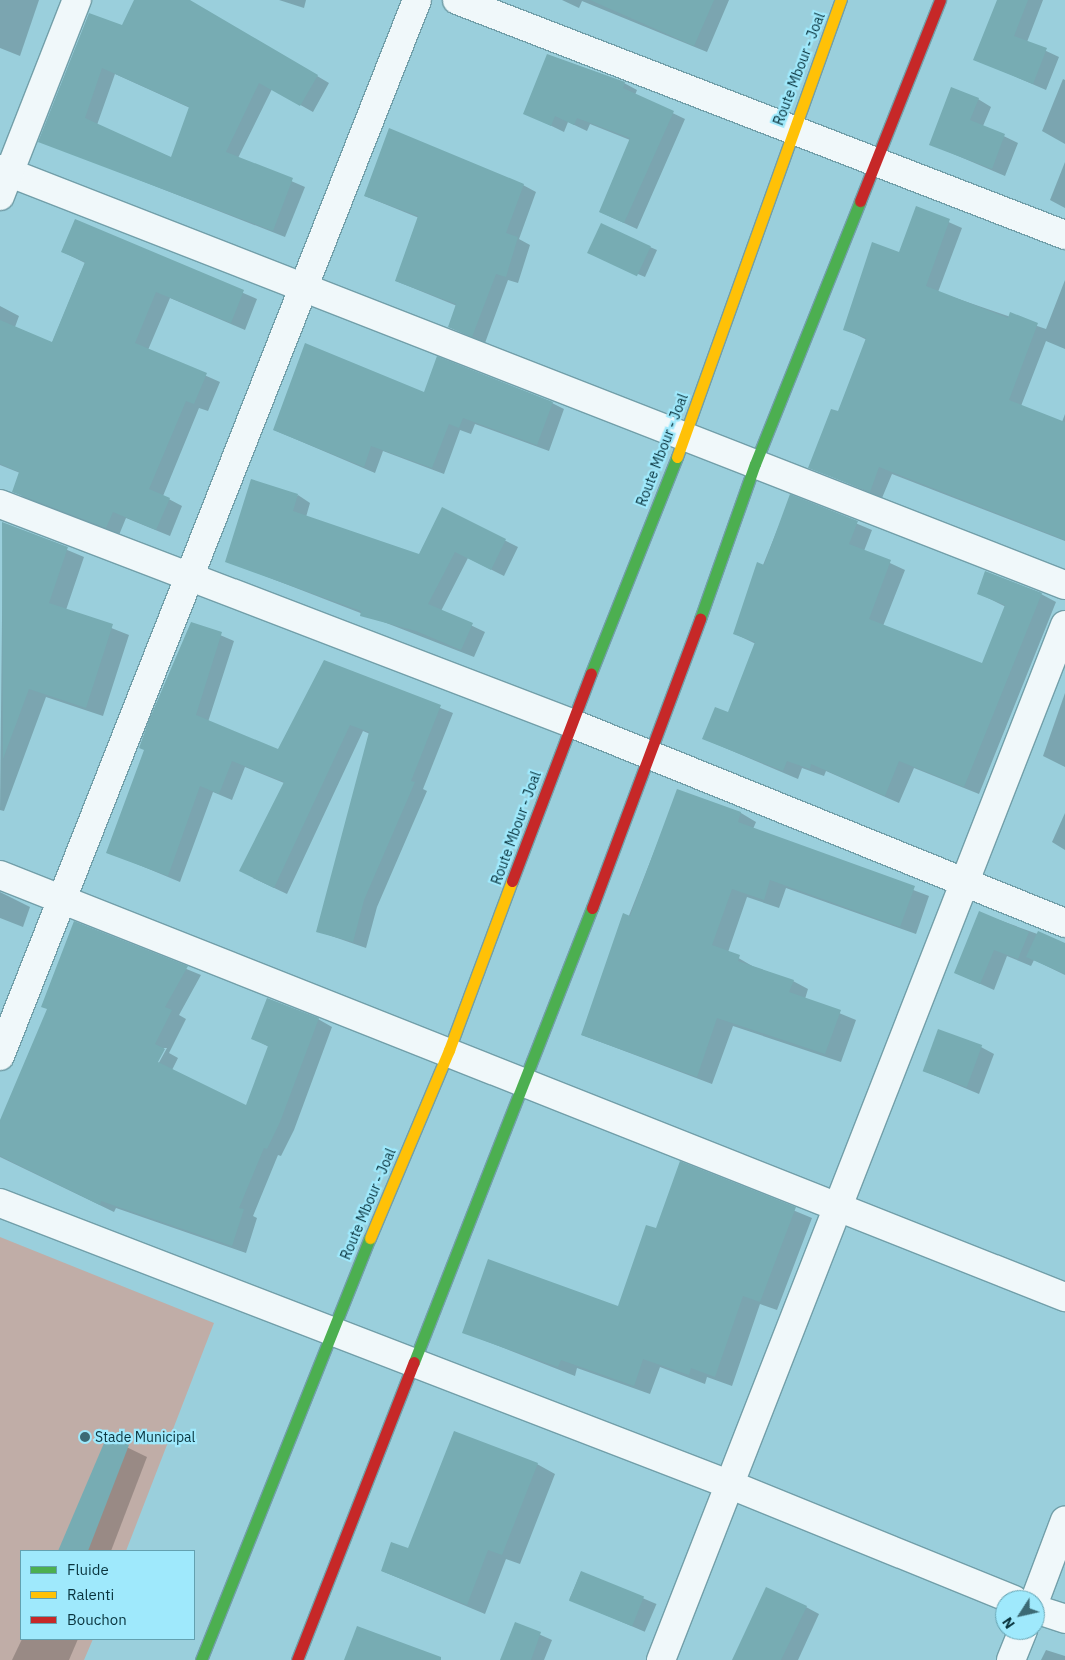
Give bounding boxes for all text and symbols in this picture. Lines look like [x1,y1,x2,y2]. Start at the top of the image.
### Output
street label: Route Mbour - Joal [770,10,828,128]
street label: Route Mbour - Joal [633,391,691,509]
street label: Route Mbour - Joal [488,769,544,887]
street label: Route Mbour - Joal [337,1146,399,1262]
place label: Stade Municipal [95,1429,195,1445]
marker: Stade Municipal [79,1431,91,1443]
legend [20,1550,195,1640]
text: Fluide [67,1560,109,1579]
text: Ralenti [67,1585,114,1604]
north arrow [995,1590,1045,1640]
text: Bouchon [67,1610,127,1629]
text: N [998,1614,1019,1632]

